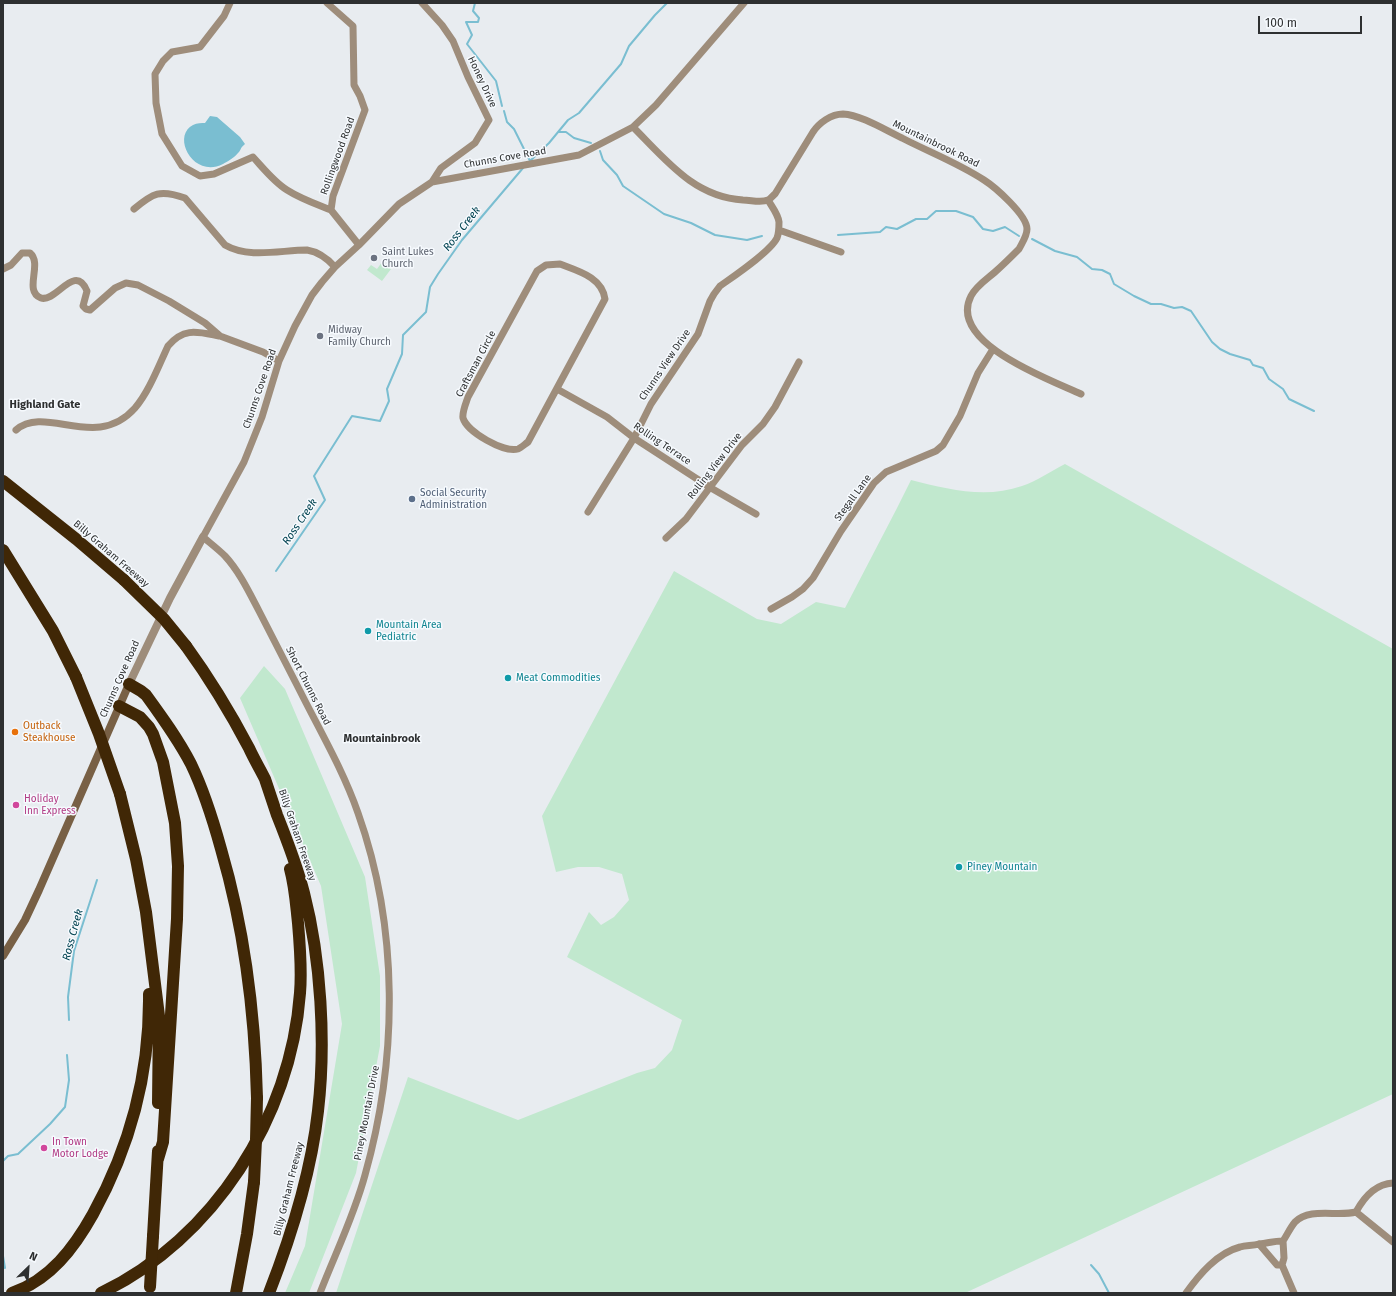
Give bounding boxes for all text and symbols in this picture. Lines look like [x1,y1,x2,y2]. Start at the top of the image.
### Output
scale bar [1260,8,1364,34]
text: 100 m [1265,16,1297,30]
street label: Honey Drive [465,55,499,109]
street label: Rollingwood Road [318,115,358,197]
street label: Mountainbrook Road [891,118,981,170]
street label: Chunns Cove Road [463,145,547,171]
water label: Ross Creek [441,204,483,254]
place label: Saint Lukes Church [382,246,434,270]
marker: Saint Lukes Church [369,253,379,263]
place label: Midway Family Church [328,324,391,348]
street label: Chunns View Drive [637,327,693,403]
street label: Craftsman Circle [453,329,499,399]
marker: Midway Family Church [315,331,325,341]
street label: Chunns Cove Road [241,348,279,430]
district label: Highland Gate [10,398,80,412]
street label: Rolling Terrace [631,420,693,468]
street label: Rolling View Drive [685,430,745,502]
street label: Stegall Lane [832,472,874,524]
place label: Social Security Administration [420,487,487,510]
marker: Social Security Administration [407,494,417,504]
water label: Ross Creek [280,496,320,548]
street label: Billy Graham Freeway [71,518,151,590]
place label: Mountain Area Pediatric [376,619,442,642]
marker: Mountain Area Pediatric [363,626,373,636]
street label: Chunns Cove Road [98,638,142,720]
street label: Short Chunns Road [283,645,333,727]
place label: Meat Commodities [516,672,600,684]
marker: Meat Commodities [503,673,513,683]
place label: Outback Steakhouse [23,720,75,744]
marker: Outback Steakhouse [10,727,20,737]
district label: Mountainbrook [344,732,420,746]
street label: Billy Graham Freeway [276,788,318,882]
place label: Holiday Inn Express [24,793,76,816]
marker: Holiday Inn Express [11,800,21,810]
place label: Piney Mountain [967,861,1037,873]
marker: Piney Mountain [954,862,964,872]
water label: Ross Creek [60,908,86,962]
street label: Piney Mountain Drive [352,1064,382,1162]
place label: In Town Motor Lodge [52,1136,108,1160]
street label: Billy Graham Freeway [272,1141,306,1237]
marker: In Town Motor Lodge [39,1143,49,1153]
north arrow [8,1248,48,1288]
text: N [27,1249,39,1264]

